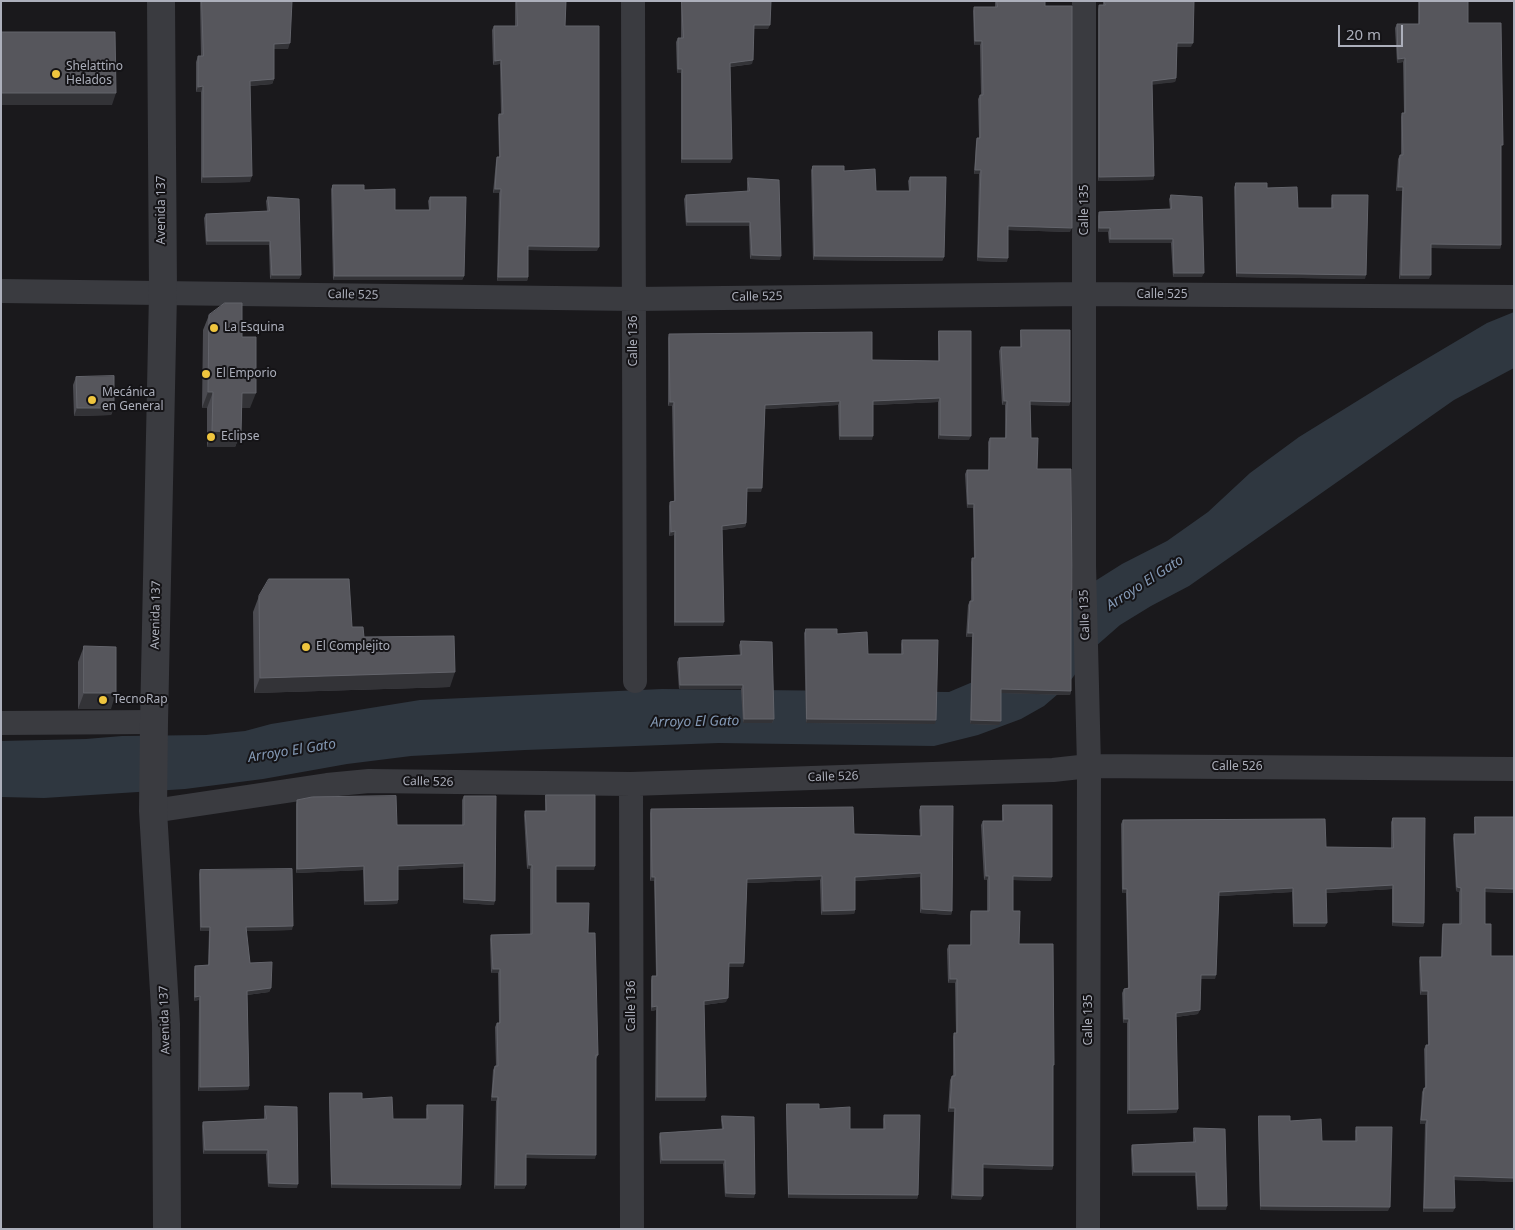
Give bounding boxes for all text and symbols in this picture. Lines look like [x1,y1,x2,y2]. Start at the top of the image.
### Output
scale bar [1340,15,1405,47]
text: 20 m [1346,24,1381,44]
place label: Shelattino Helados [66,60,123,88]
marker: Shelattino Helados [50,68,62,80]
street label: Avenida 137 [155,176,169,244]
street label: Calle 135 [1078,185,1092,235]
street label: Calle 525 [327,287,379,303]
street label: Calle 525 [1137,288,1187,302]
street label: Calle 525 [731,289,783,305]
street label: Calle 136 [627,316,641,366]
place label: La Esquina [224,321,285,335]
marker: La Esquina [208,322,220,334]
place label: El Emporio [216,367,277,381]
marker: El Emporio [200,368,212,380]
place label: Mecánica en General [102,386,164,414]
marker: Mecánica en General [86,394,98,406]
place label: Eclipse [221,430,260,444]
marker: Eclipse [205,431,217,443]
water label: Arroyo El Gato [1103,552,1187,614]
street label: Avenida 137 [148,580,164,650]
street label: Calle 135 [1077,589,1093,641]
place label: El Complejito [316,640,390,654]
marker: El Complejito [300,641,312,653]
place label: TecnoRap [113,693,168,707]
marker: TecnoRap [97,694,109,706]
water label: Arroyo El Gato [650,713,740,731]
water label: Arroyo El Gato [247,736,337,766]
street label: Calle 526 [1212,760,1262,774]
street label: Calle 526 [807,769,859,785]
street label: Calle 526 [402,774,454,790]
street label: Calle 136 [625,981,639,1031]
street label: Avenida 137 [157,985,173,1055]
street label: Calle 135 [1082,995,1096,1045]

